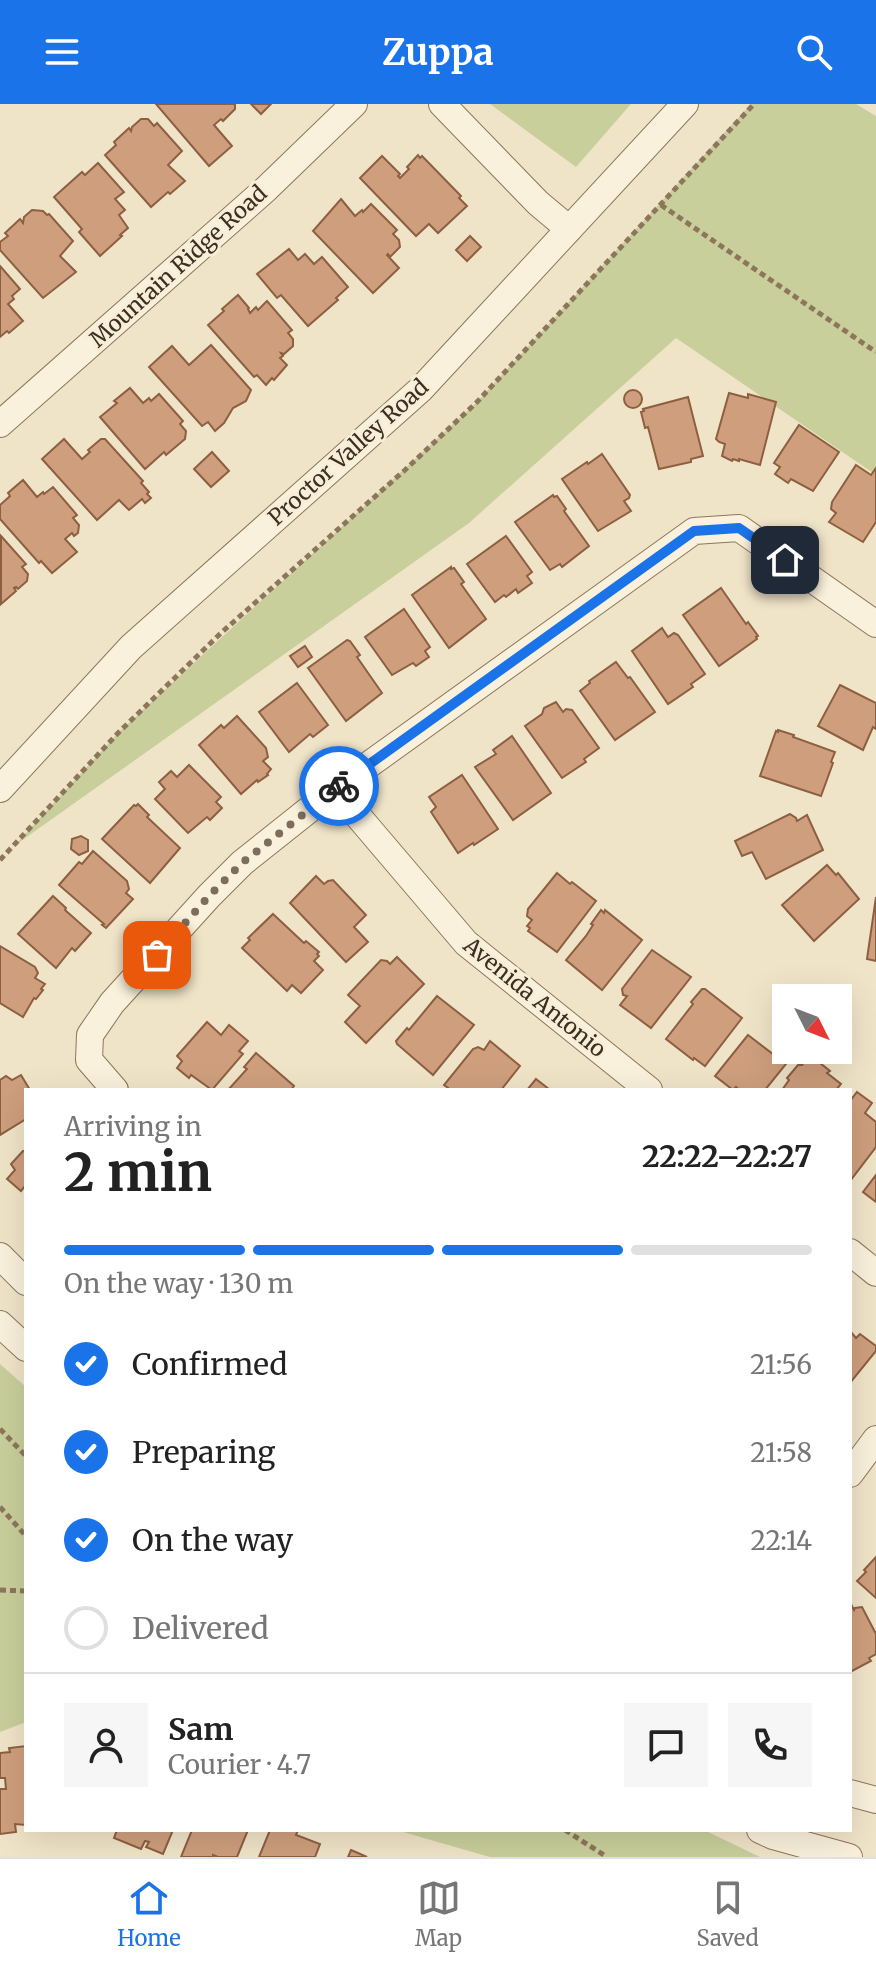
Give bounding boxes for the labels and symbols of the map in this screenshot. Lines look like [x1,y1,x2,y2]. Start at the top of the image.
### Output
street label: Mountain Ridge Road [84,179,272,353]
street label: Proctor Valley Road [262,373,434,531]
pin [751,526,819,594]
courier [299,746,379,826]
pin [123,921,191,989]
street label: Avenida Antonio [457,930,612,1063]
north arrow [772,984,852,1064]

